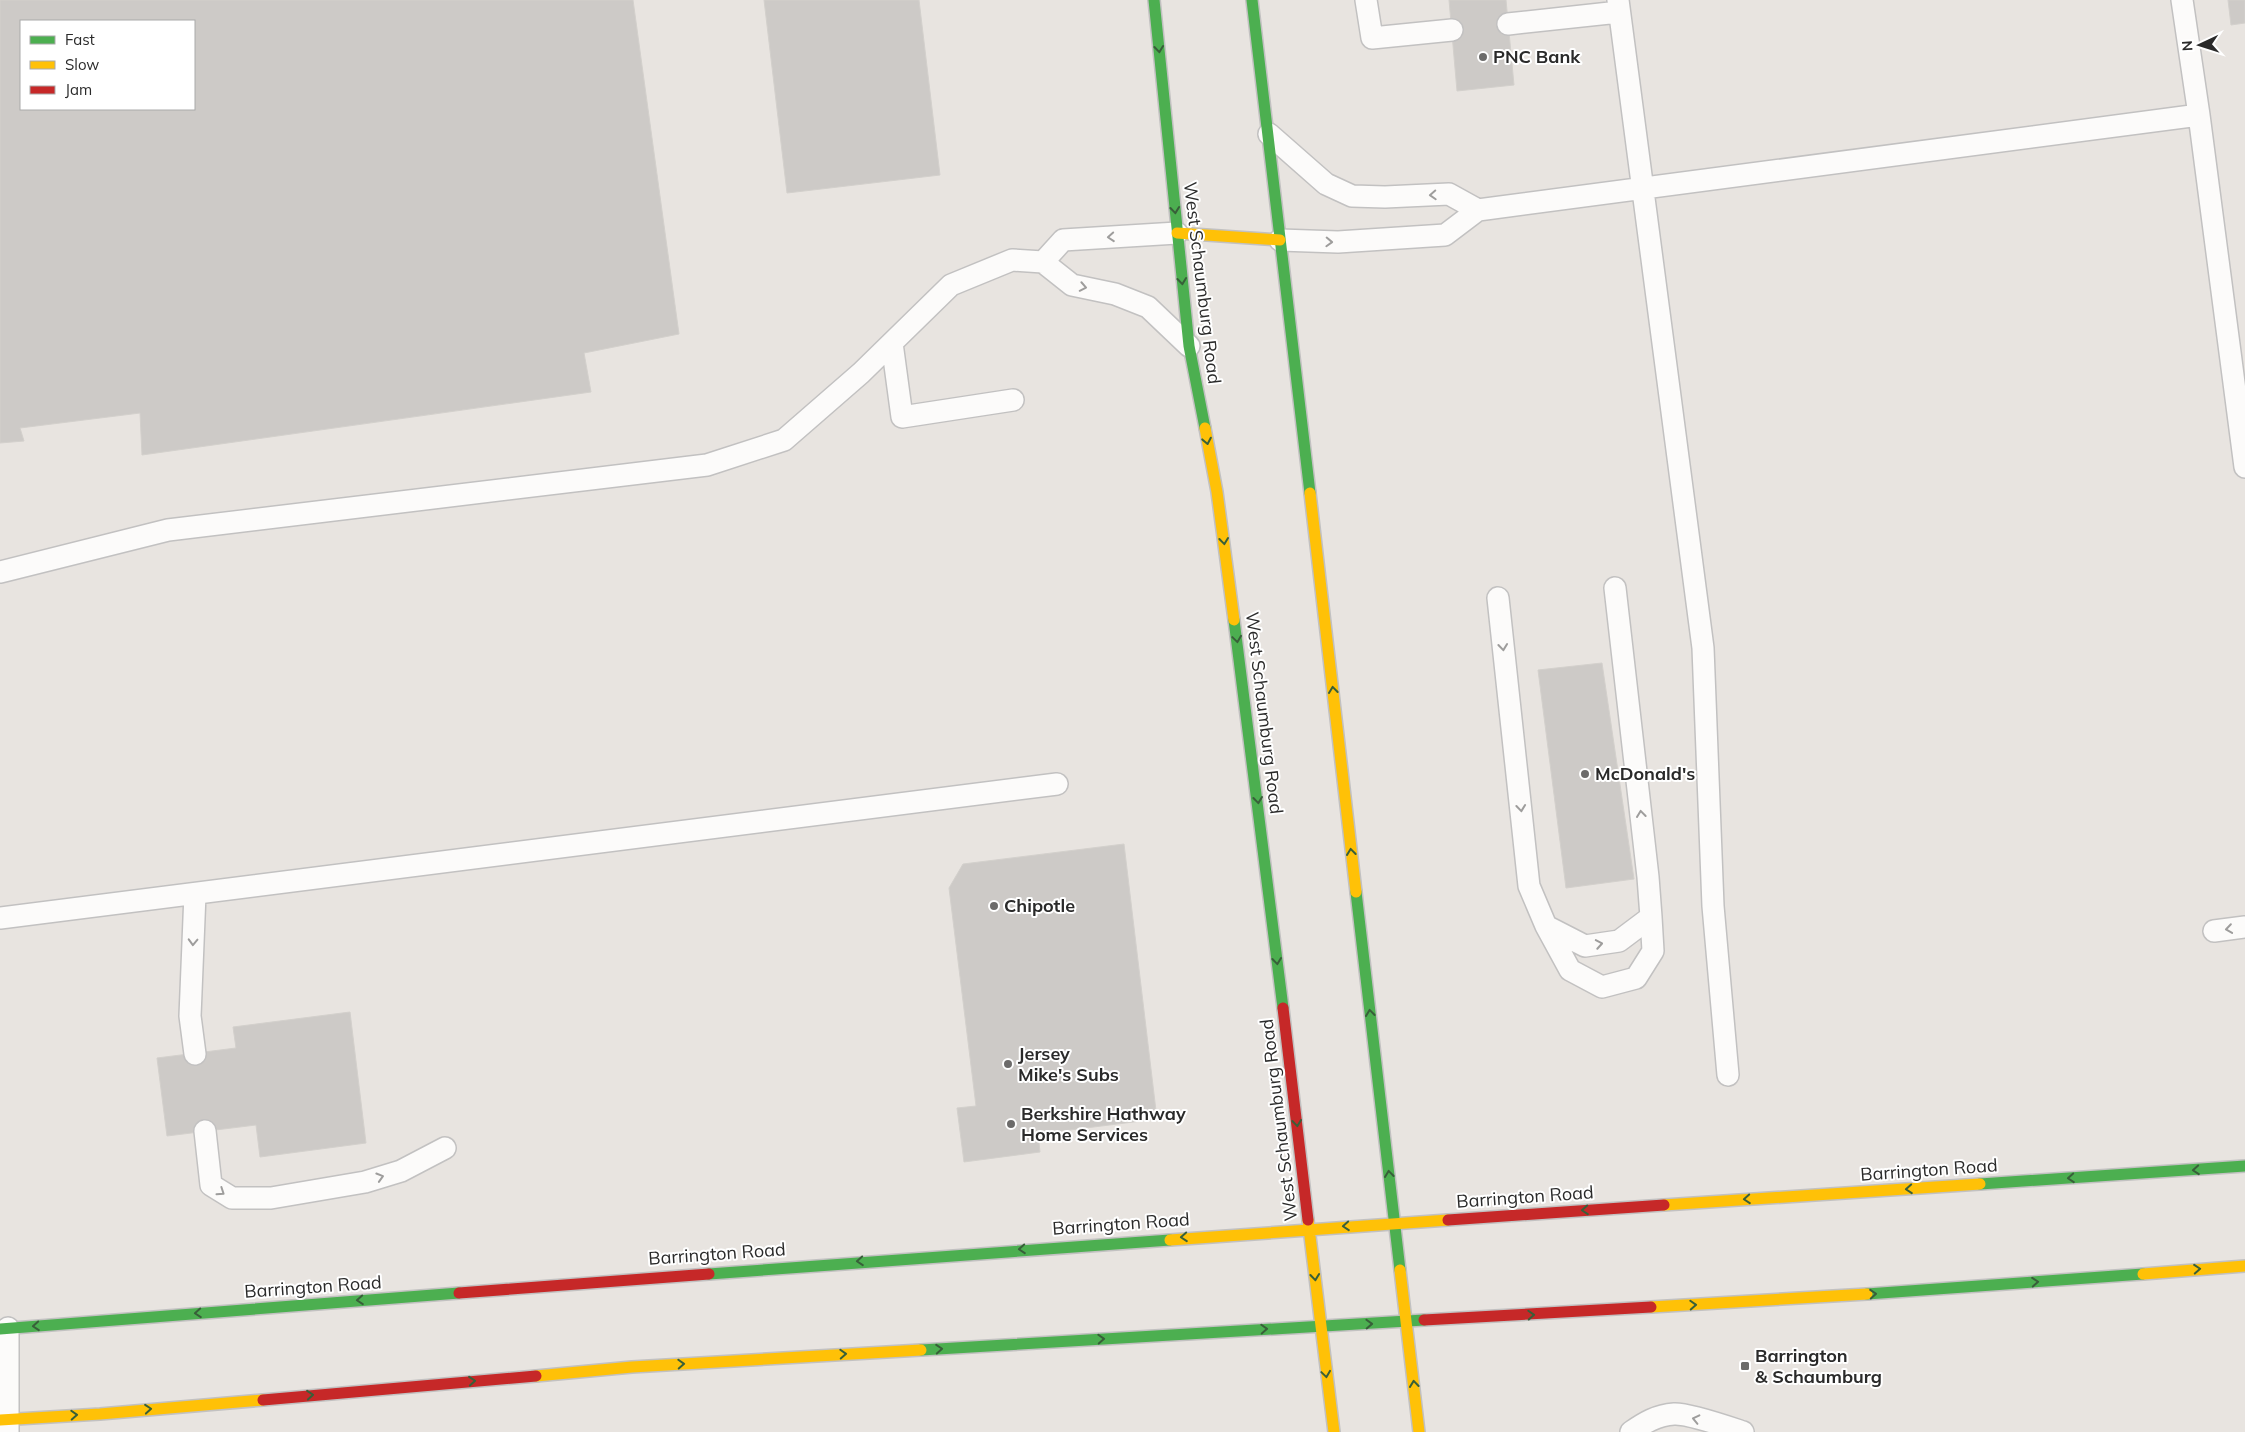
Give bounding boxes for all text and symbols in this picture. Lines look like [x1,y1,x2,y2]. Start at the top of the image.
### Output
legend [20,20,195,110]
north arrow [2175,20,2225,70]
text: Fast [65,30,95,49]
text: N [2178,40,2196,52]
one-way arrow [1153,45,1164,53]
place label: PNC Bank [1493,45,1581,68]
marker: PNC Bank [1477,51,1489,63]
text: Slow [65,55,99,74]
text: Jam [65,80,92,99]
street label: West Schaumburg Road [1179,181,1226,385]
one-way arrow [1429,189,1437,200]
one-way arrow [1169,207,1180,215]
one-way arrow [1107,231,1115,242]
one-way arrow [1326,237,1333,247]
one-way arrow [1176,277,1187,285]
one-way arrow [1079,282,1088,292]
one-way arrow [1202,437,1212,446]
one-way arrow [1218,537,1228,545]
street label: West Schaumburg Road [1241,611,1288,815]
one-way arrow [1231,634,1241,643]
one-way arrow [1497,643,1508,651]
one-way arrow [1328,686,1339,694]
place label: McDonald's [1595,762,1695,785]
marker: McDonald's [1579,768,1591,780]
one-way arrow [1252,796,1262,804]
one-way arrow [1515,805,1526,813]
one-way arrow [1636,810,1647,818]
one-way arrow [1346,847,1357,855]
place label: Chipotle [1004,894,1075,917]
marker: Chipotle [988,900,1000,912]
one-way arrow [2225,923,2233,934]
one-way arrow [187,939,198,947]
one-way arrow [1595,939,1604,949]
one-way arrow [1271,958,1282,966]
one-way arrow [1365,1009,1376,1017]
street label: West Schaumburg Road [1255,1018,1302,1222]
place label: Jersey Mike's Subs [1018,1042,1119,1086]
marker: Jersey Mike's Subs [1002,1058,1014,1070]
place label: Berkshire Hathway Home Services [1021,1102,1186,1146]
marker: Berkshire Hathway Home Services [1005,1118,1017,1130]
one-way arrow [1291,1119,1302,1127]
street label: Barrington Road [1860,1153,1998,1186]
one-way arrow [2192,1164,2200,1175]
one-way arrow [1384,1170,1395,1178]
one-way arrow [2067,1172,2075,1183]
one-way arrow [375,1173,383,1183]
street label: Barrington Road [1456,1180,1594,1213]
one-way arrow [1905,1183,1913,1194]
one-way arrow [216,1185,225,1195]
one-way arrow [1743,1194,1751,1205]
one-way arrow [1581,1205,1589,1216]
street label: Barrington Road [1052,1207,1190,1240]
one-way arrow [1342,1220,1350,1231]
one-way arrow [1180,1232,1188,1243]
street label: Barrington Road [648,1237,786,1270]
one-way arrow [1017,1243,1025,1254]
one-way arrow [855,1255,863,1266]
one-way arrow [2193,1264,2201,1275]
street label: Barrington Road [244,1270,382,1303]
one-way arrow [1309,1273,1320,1281]
one-way arrow [2031,1276,2039,1287]
one-way arrow [1869,1288,1877,1299]
one-way arrow [356,1295,364,1306]
one-way arrow [1689,1300,1697,1311]
one-way arrow [194,1307,202,1318]
one-way arrow [1527,1309,1535,1320]
one-way arrow [1365,1319,1373,1329]
one-way arrow [32,1320,40,1331]
one-way arrow [1260,1324,1268,1335]
one-way arrow [1098,1333,1106,1344]
one-way arrow [935,1343,943,1354]
place label: Barrington & Schaumburg [1755,1344,1882,1388]
one-way arrow [839,1349,847,1360]
one-way arrow [677,1358,685,1369]
marker: Barrington & Schaumburg [1739,1360,1751,1372]
one-way arrow [1320,1371,1331,1379]
one-way arrow [468,1376,476,1387]
one-way arrow [1409,1379,1420,1387]
one-way arrow [306,1390,314,1401]
one-way arrow [144,1404,152,1415]
one-way arrow [70,1410,78,1421]
one-way arrow [1691,1414,1700,1425]

